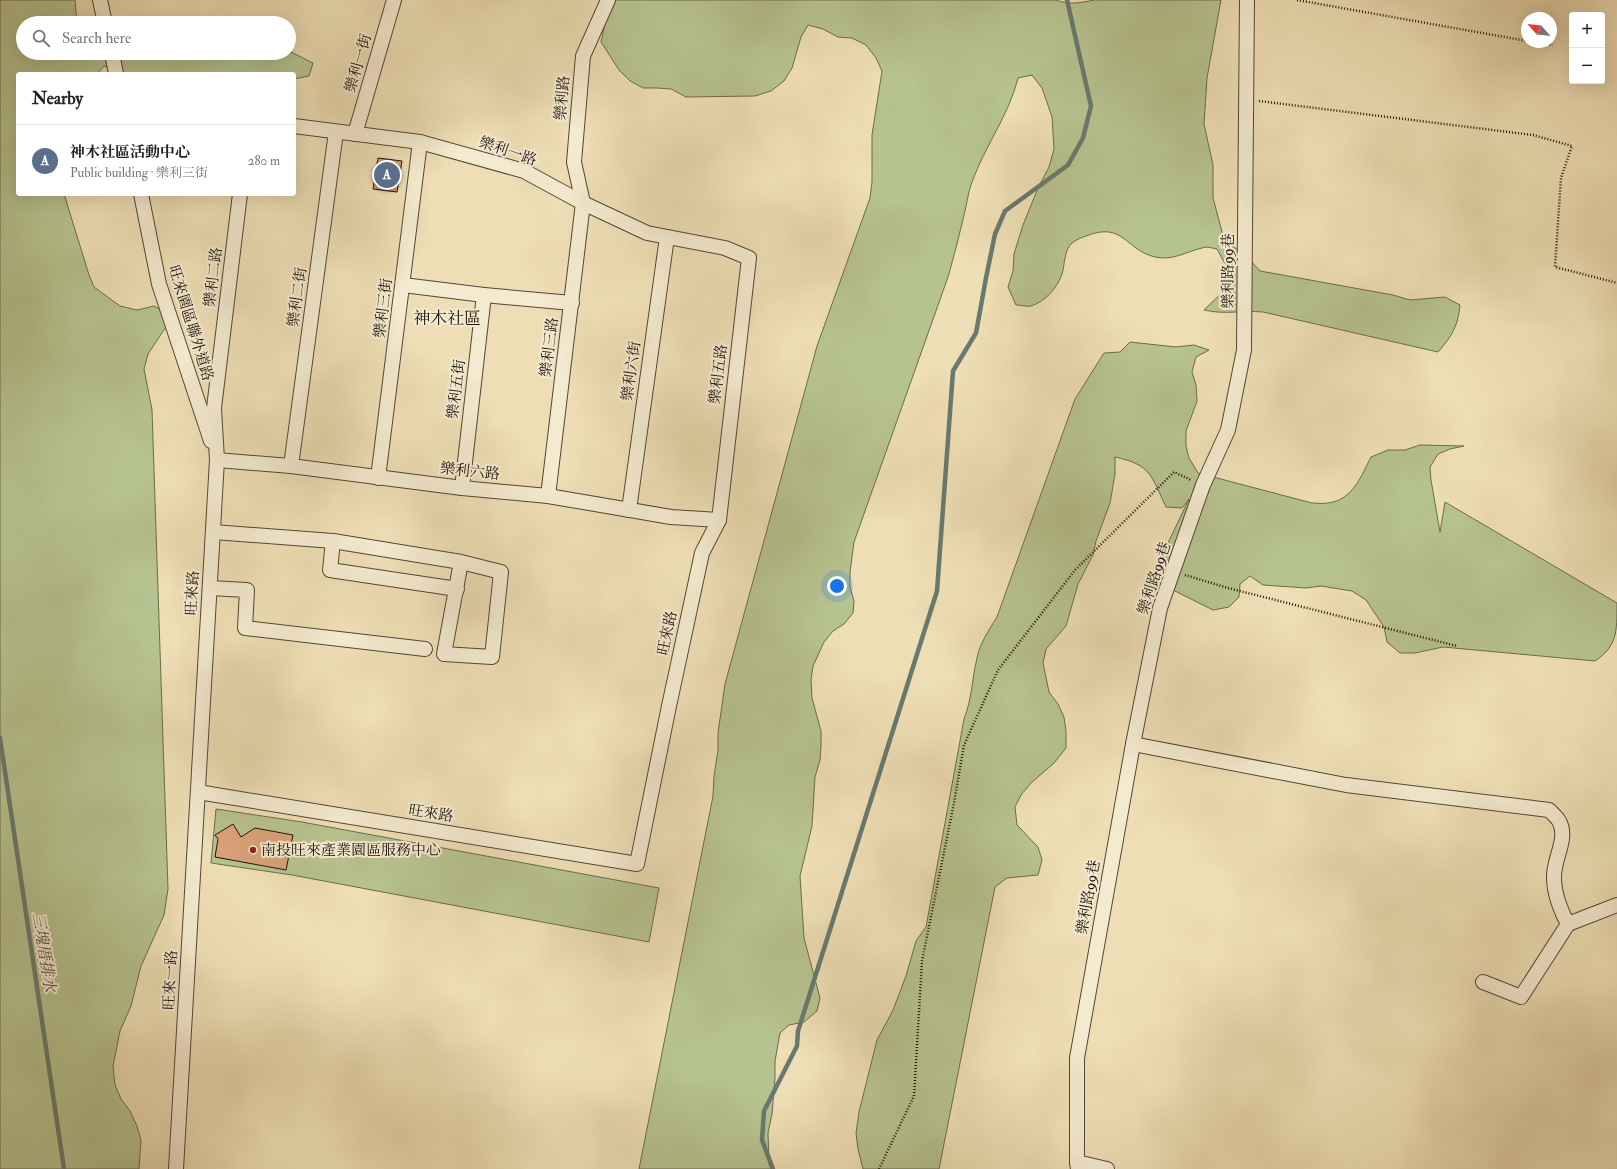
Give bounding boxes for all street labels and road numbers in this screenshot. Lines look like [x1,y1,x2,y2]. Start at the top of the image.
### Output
street label: 樂利一街 [341,32,376,95]
street label: 樂利路 [551,75,574,121]
street label: 樂利一路 [476,133,539,170]
street label: 樂利路99巷 [1219,233,1238,309]
street label: 樂利二路 [200,246,227,308]
street label: 旺來園區聯外道路 [164,263,217,383]
street label: 樂利二街 [284,266,311,328]
street label: 樂利三街 [370,277,397,339]
street label: 樂利三路 [536,316,563,378]
street label: 樂利六街 [618,340,645,402]
street label: 樂利五路 [705,343,732,405]
street label: 樂利五街 [443,358,470,420]
street label: 樂利六路 [439,459,501,484]
street label: 樂利路99巷 [1134,539,1175,617]
street label: 旺來路 [182,570,203,616]
street label: 旺來路 [654,609,681,657]
street label: 旺來路 [407,801,455,826]
street label: 樂利路99巷 [1073,858,1104,936]
street label: 旺來一路 [159,950,182,1010]

